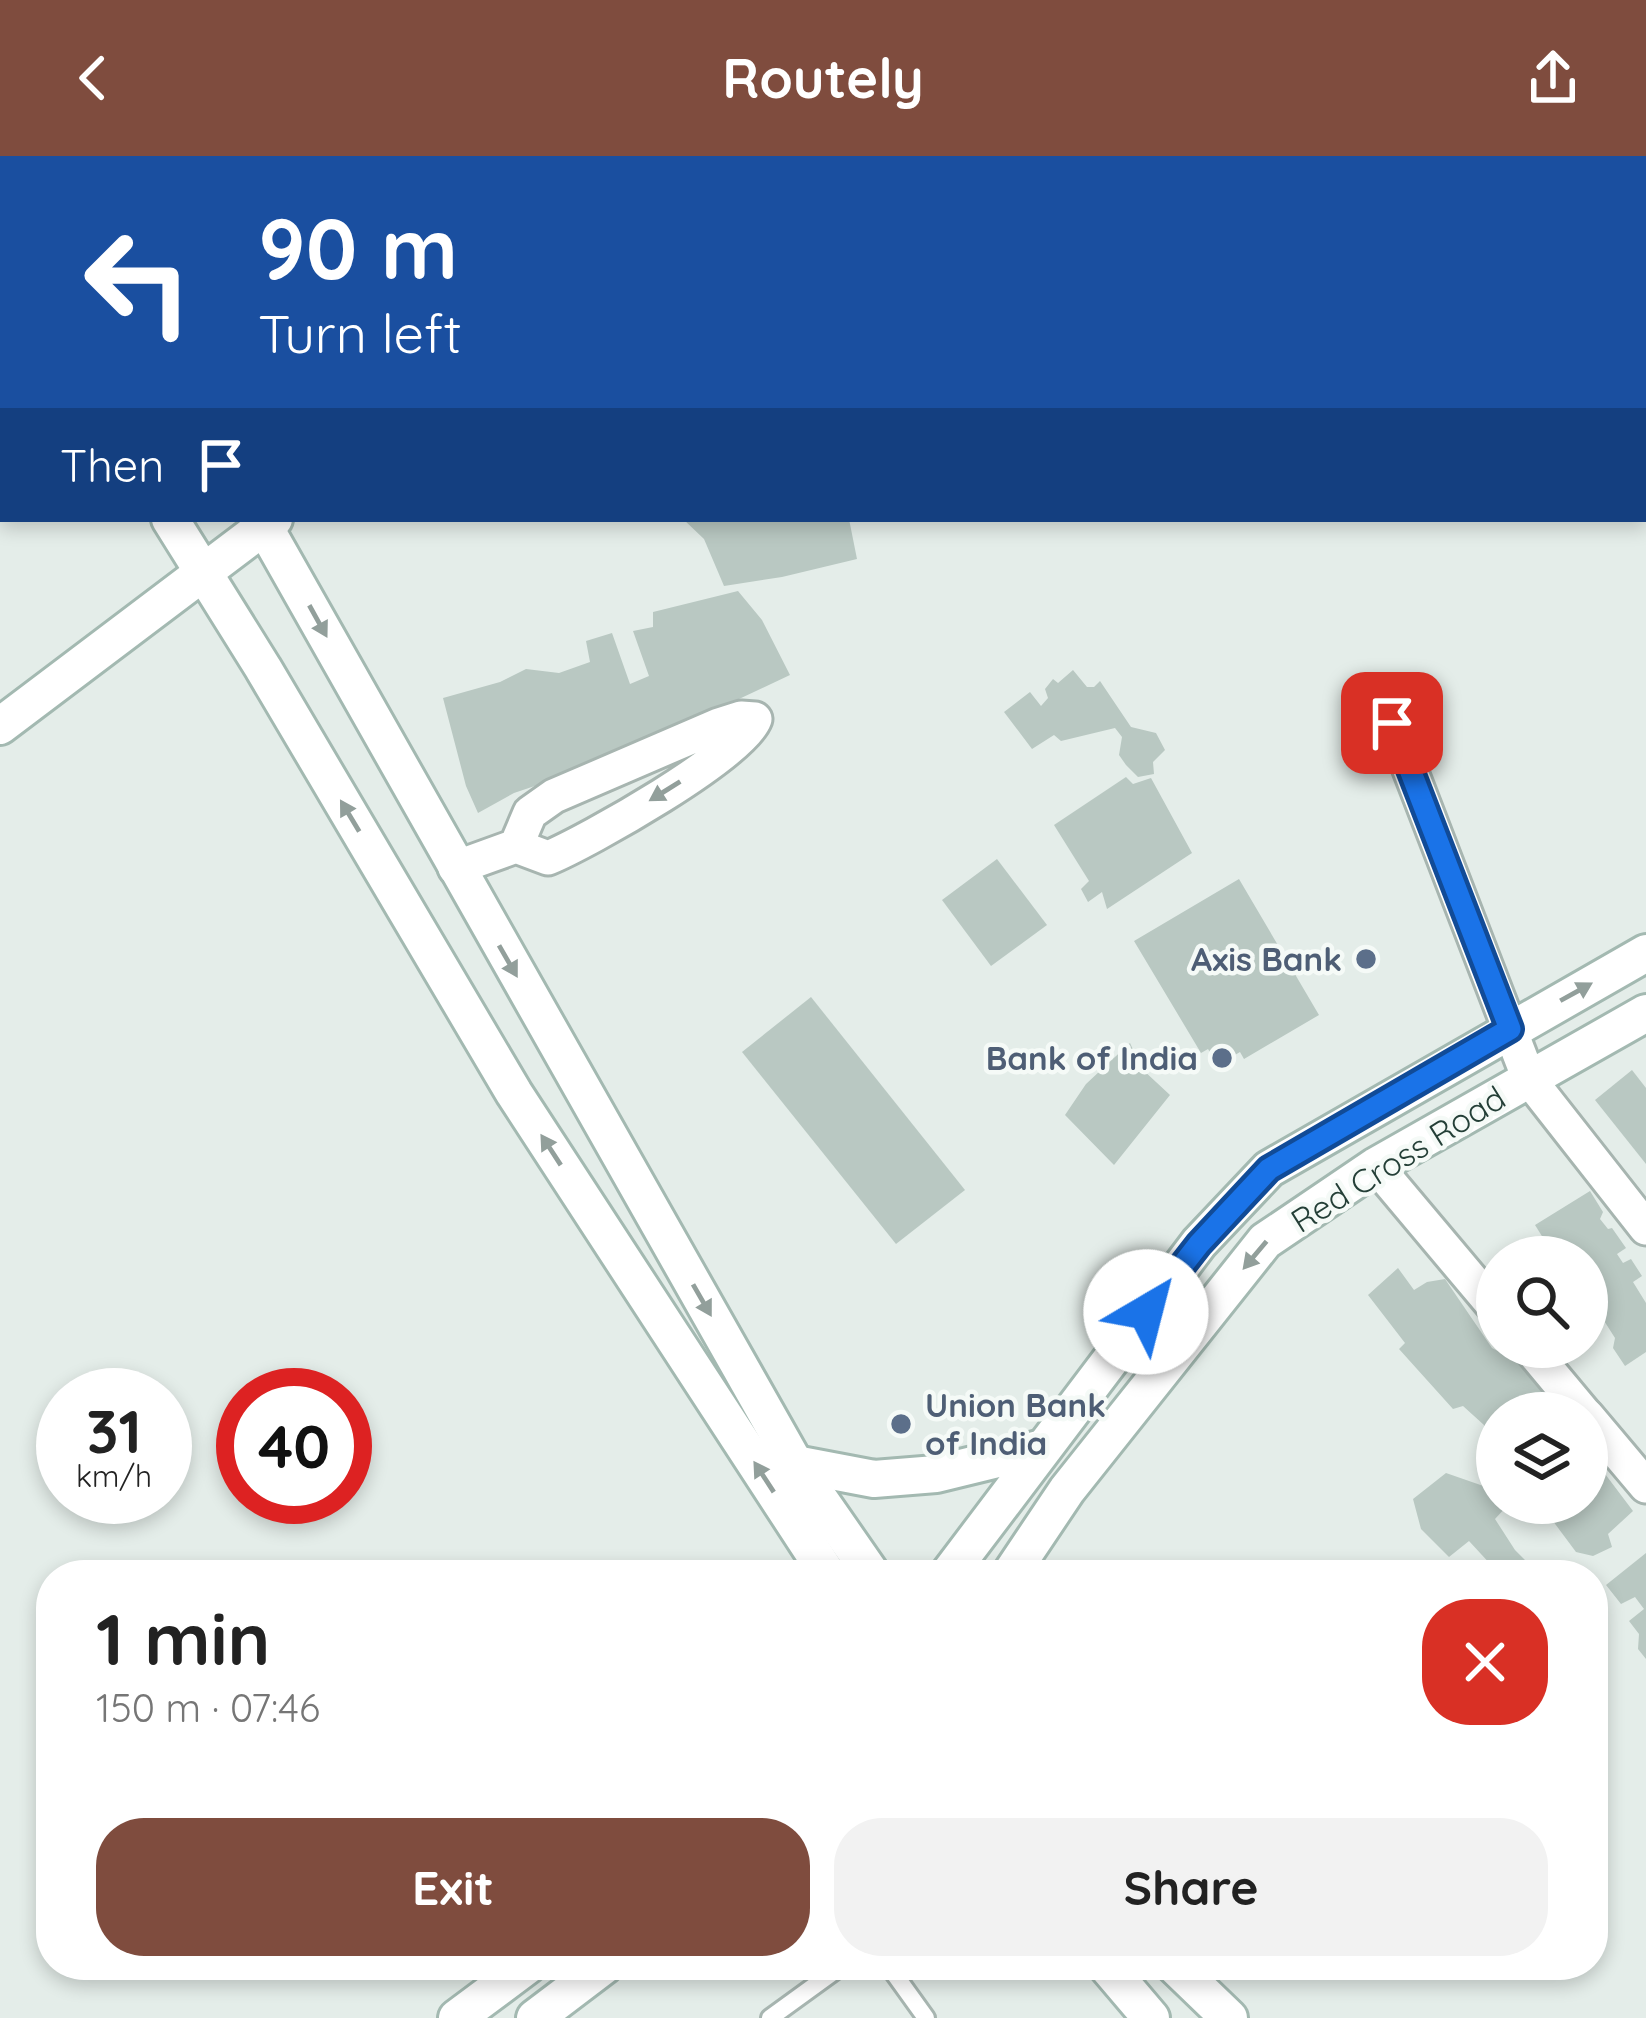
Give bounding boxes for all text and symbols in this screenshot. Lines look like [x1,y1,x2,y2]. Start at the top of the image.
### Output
text: Routely [722,44,924,112]
icon: back [60,45,126,111]
icon: share [1520,45,1586,111]
text: 90 m [258,195,458,300]
icon: left [60,204,216,360]
text: Turn left [258,299,462,367]
icon: arrive [188,432,254,498]
text: Then [60,437,164,493]
one-way arrow [306,604,327,638]
pin [1341,672,1443,774]
icon: arrive [1359,690,1425,756]
one-way arrow [649,780,682,802]
one-way arrow [341,799,362,833]
place label: Axis Bank [1191,938,1342,979]
one-way arrow [497,945,518,978]
marker: Axis Bank [1353,946,1379,972]
one-way arrow [1559,982,1594,1003]
place label: Bank of India [986,1037,1198,1078]
marker: Bank of India [1209,1045,1235,1071]
street label: Red Cross Road [1283,1076,1512,1241]
one-way arrow [541,1133,563,1166]
map controls [1476,1236,1608,1524]
button: search [1476,1236,1608,1368]
one-way arrow [1242,1240,1268,1270]
position arrow [1083,1249,1209,1375]
one-way arrow [690,1283,711,1317]
speed limit sign: 40 [216,1368,372,1524]
place label: Union Bank of India [925,1384,1106,1463]
button: layers [1476,1392,1608,1524]
text: 31 [86,1393,142,1468]
marker: Union Bank of India [888,1411,914,1437]
text: km/h [76,1457,152,1495]
one-way arrow [753,1460,775,1493]
text: 1 min [96,1593,270,1683]
button: close [1422,1599,1548,1725]
text: 150 m · 07:46 [96,1683,320,1732]
button: Exit [96,1818,810,1956]
button: Share [834,1818,1548,1956]

